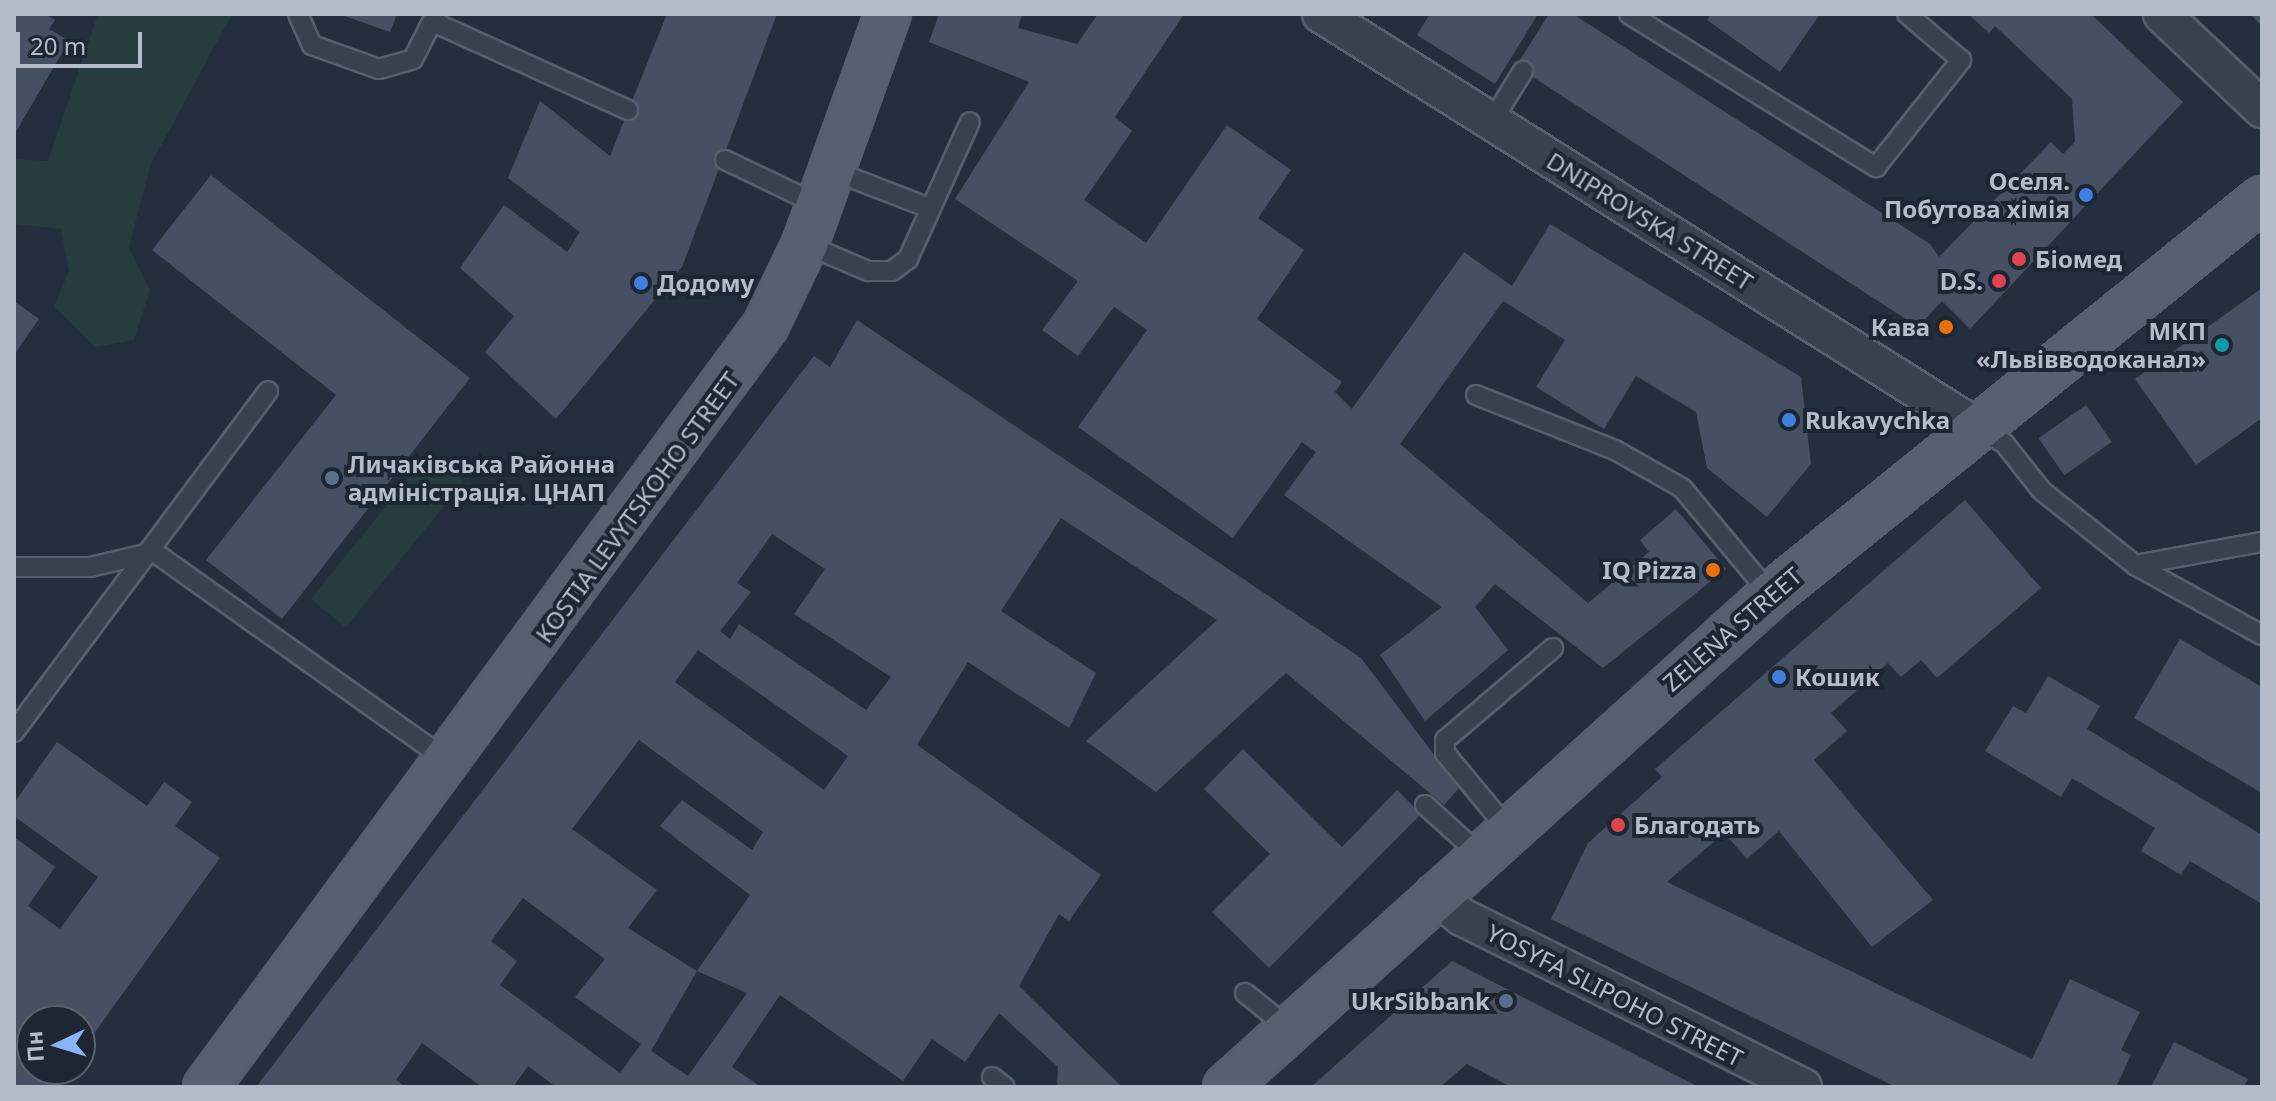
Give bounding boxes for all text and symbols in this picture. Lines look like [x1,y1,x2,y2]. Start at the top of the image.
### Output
scale bar [20,16,146,66]
text: 20 m [30,29,86,62]
street label: DNIPROVSKA STREET [1542,146,1758,296]
place label: Оселя. Побутова хімія [1884,167,2070,223]
marker: Оселя. Побутова хімія [2077,186,2095,204]
place label: Біомед [2035,245,2122,273]
marker: Біомед [2010,250,2028,268]
place label: D.S. [1940,267,1983,295]
place label: Додому [657,269,754,297]
marker: D.S. [1990,272,2008,290]
marker: Додому [632,274,650,292]
place label: Кава [1871,313,1930,341]
place label: МКП «Львівводоканал» [1976,317,2206,373]
marker: Кава [1937,318,1955,336]
marker: МКП «Львівводоканал» [2213,336,2231,354]
street label: KOSTIA LEVYTSKOHO STREET [529,366,745,648]
place label: Rukavychka [1805,406,1950,434]
marker: Rukavychka [1780,411,1798,429]
place label: Личаківська Районна адміністрація. ЦНАП [348,450,615,506]
marker: Личаківська Районна адміністрація. ЦНАП [323,469,341,487]
place label: IQ Pizza [1602,556,1697,584]
street label: ZELENA STREET [1657,561,1807,697]
marker: IQ Pizza [1704,561,1722,579]
place label: Кошик [1795,663,1880,691]
marker: Кошик [1770,668,1788,686]
place label: Благодать [1634,811,1760,839]
marker: Благодать [1609,816,1627,834]
street label: YOSYFA SLIPOHO STREET [1482,918,1748,1072]
place label: UkrSibbank [1351,987,1490,1015]
marker: UkrSibbank [1497,992,1515,1010]
north arrow [16,1005,96,1085]
text: Пн [18,1030,50,1063]

